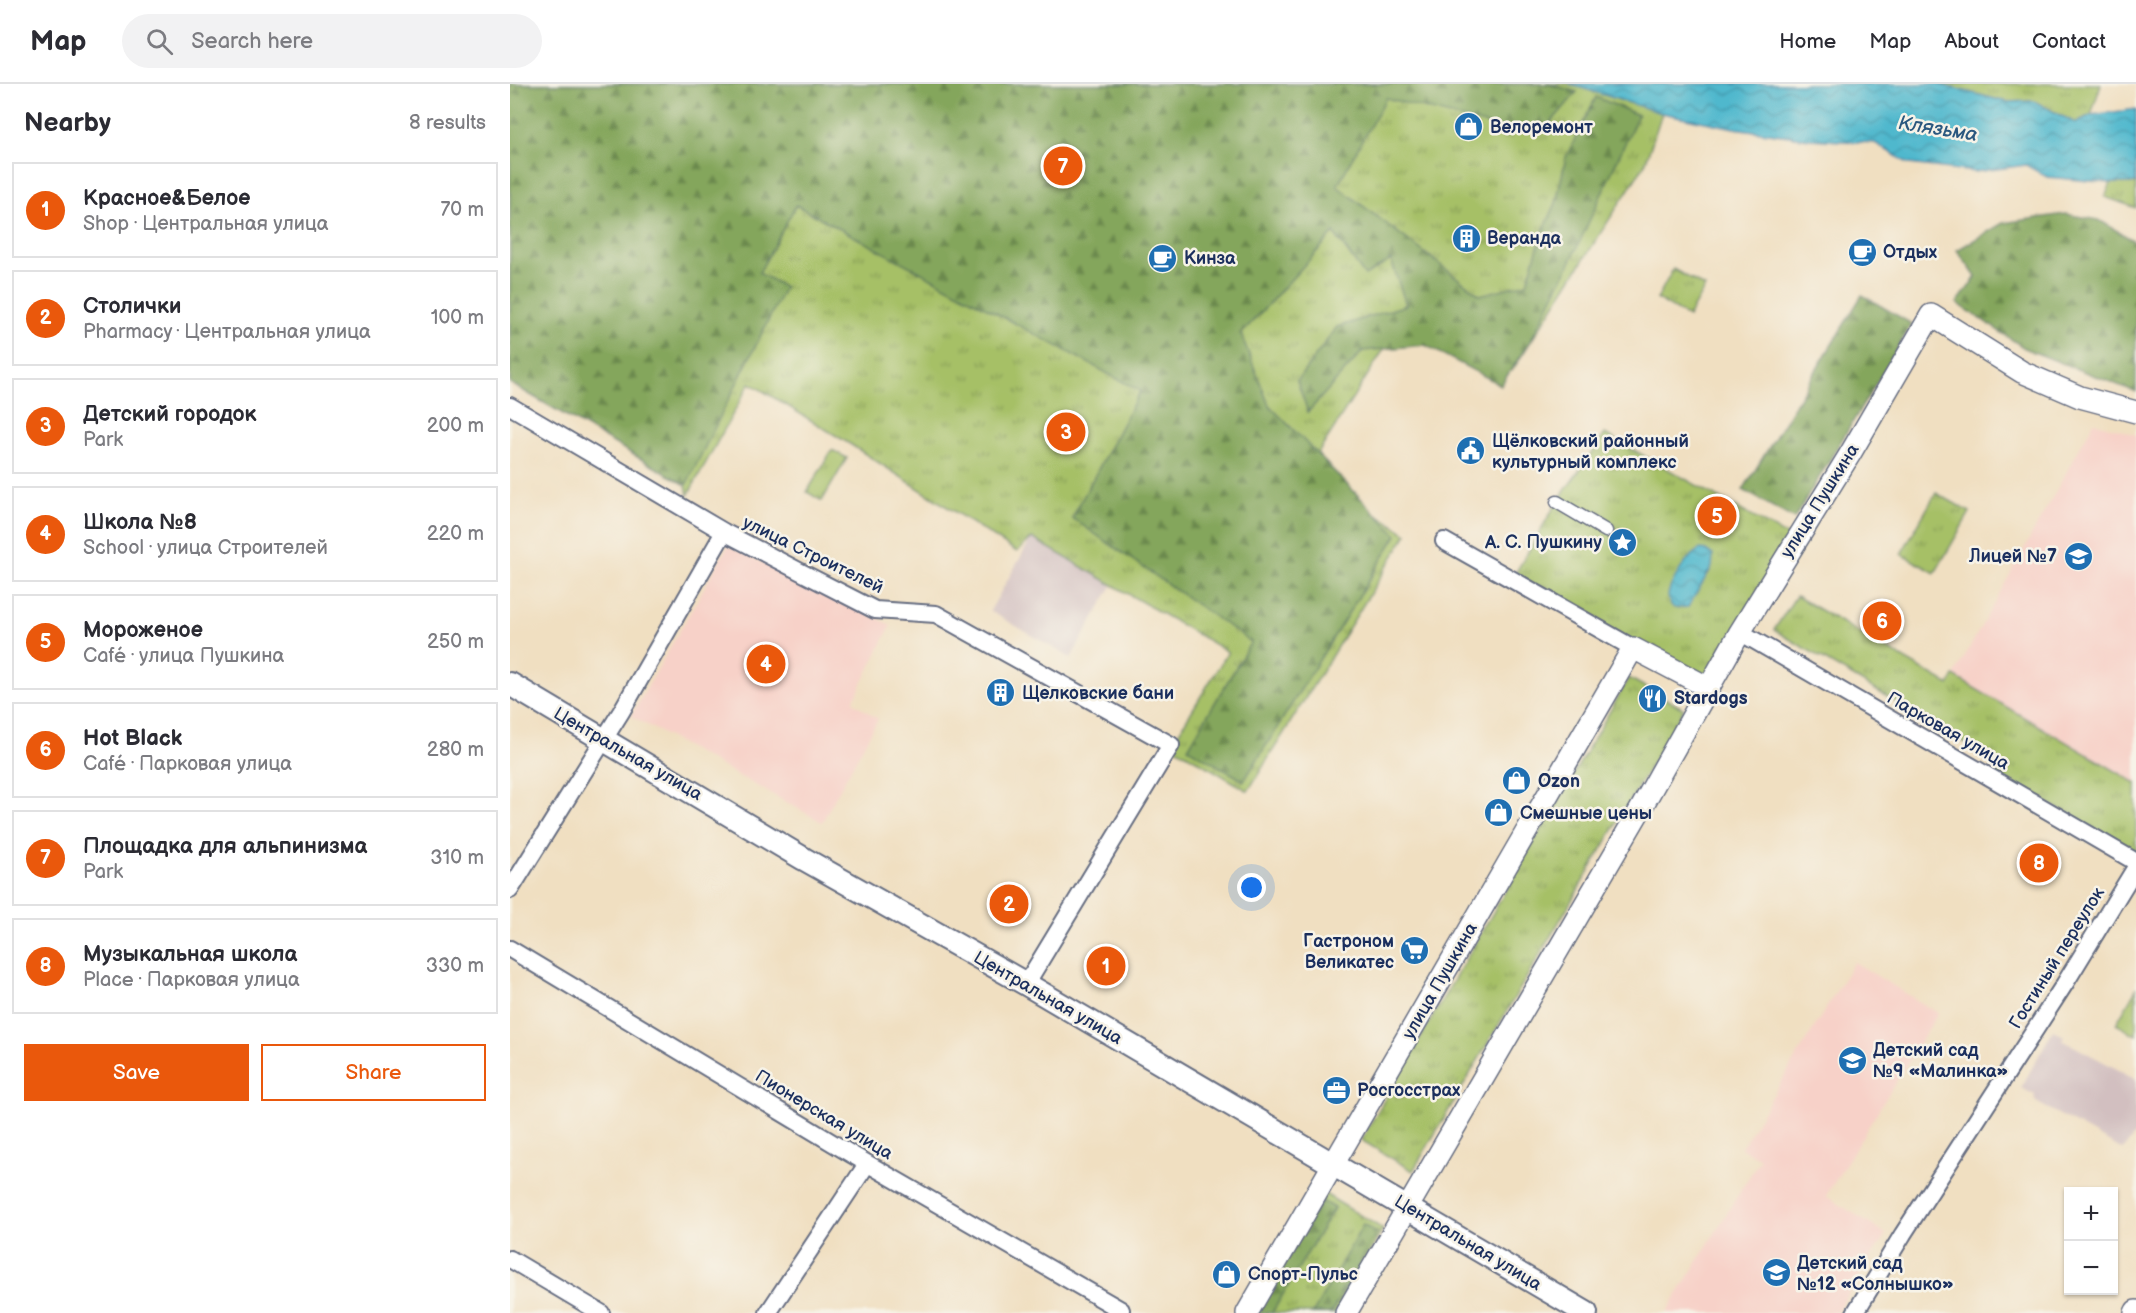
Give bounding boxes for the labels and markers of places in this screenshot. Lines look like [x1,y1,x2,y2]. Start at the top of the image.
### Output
shop icon: Велоремонт [1453,111,1485,143]
place label: Велоремонт [1490,117,1593,138]
pin: 7 [1044,144,1082,188]
building icon: Веранда [1450,222,1482,254]
place label: Веранда [1487,228,1561,249]
cafe icon: Отдых [1846,236,1878,268]
cafe icon: Кинза [1147,242,1179,274]
place label: Отдых [1883,242,1938,263]
place label: Кинза [1184,248,1236,269]
pin: 3 [1046,410,1086,454]
place label: Щёлковский районный культурный комплекс [1492,431,1689,473]
public building icon: Щёлковский районный культурный комплекс [1455,435,1487,467]
pin: 5 [1698,494,1736,538]
place icon: А. С. Пушкину [1607,526,1639,558]
place label: А. С. Пушкину [1484,532,1602,553]
school or university icon: Лицей №7 [2062,540,2094,572]
place label: Лицей №7 [1968,546,2057,567]
pin: 6 [1862,598,1902,644]
pin: 4 [746,642,786,686]
building icon: Щелковские бани [985,677,1017,709]
restaurant icon: Stardogs [1637,682,1669,714]
place label: Щелковские бани [1022,683,1174,704]
place label: Stardogs [1674,688,1748,709]
shop icon: Ozon [1501,765,1533,797]
place label: Ozon [1538,771,1580,792]
shop icon: Смешные цены [1483,797,1515,829]
place label: Смешные цены [1520,803,1652,824]
pin: 8 [2020,840,2059,886]
pin: 2 [990,882,1028,926]
place label: Гастроном Великатес [1303,931,1394,973]
supermarket icon: Гастроном Великатес [1399,935,1431,967]
pin: 1 [1086,944,1126,988]
place label: Детский сад №9 «Малинка» [1873,1040,2008,1082]
school or university icon: Детский сад №9 «Малинка» [1836,1044,1868,1076]
office icon: Росгосстрах [1320,1074,1352,1106]
place label: Росгосстрах [1357,1080,1461,1101]
place label: Детский сад №12 «Солнышко» [1797,1253,1954,1295]
school or university icon: Детский сад №12 «Солнышко» [1760,1257,1792,1289]
shop icon: Спорт-Пульс [1211,1258,1243,1290]
place label: Спорт-Пульс [1248,1264,1358,1285]

